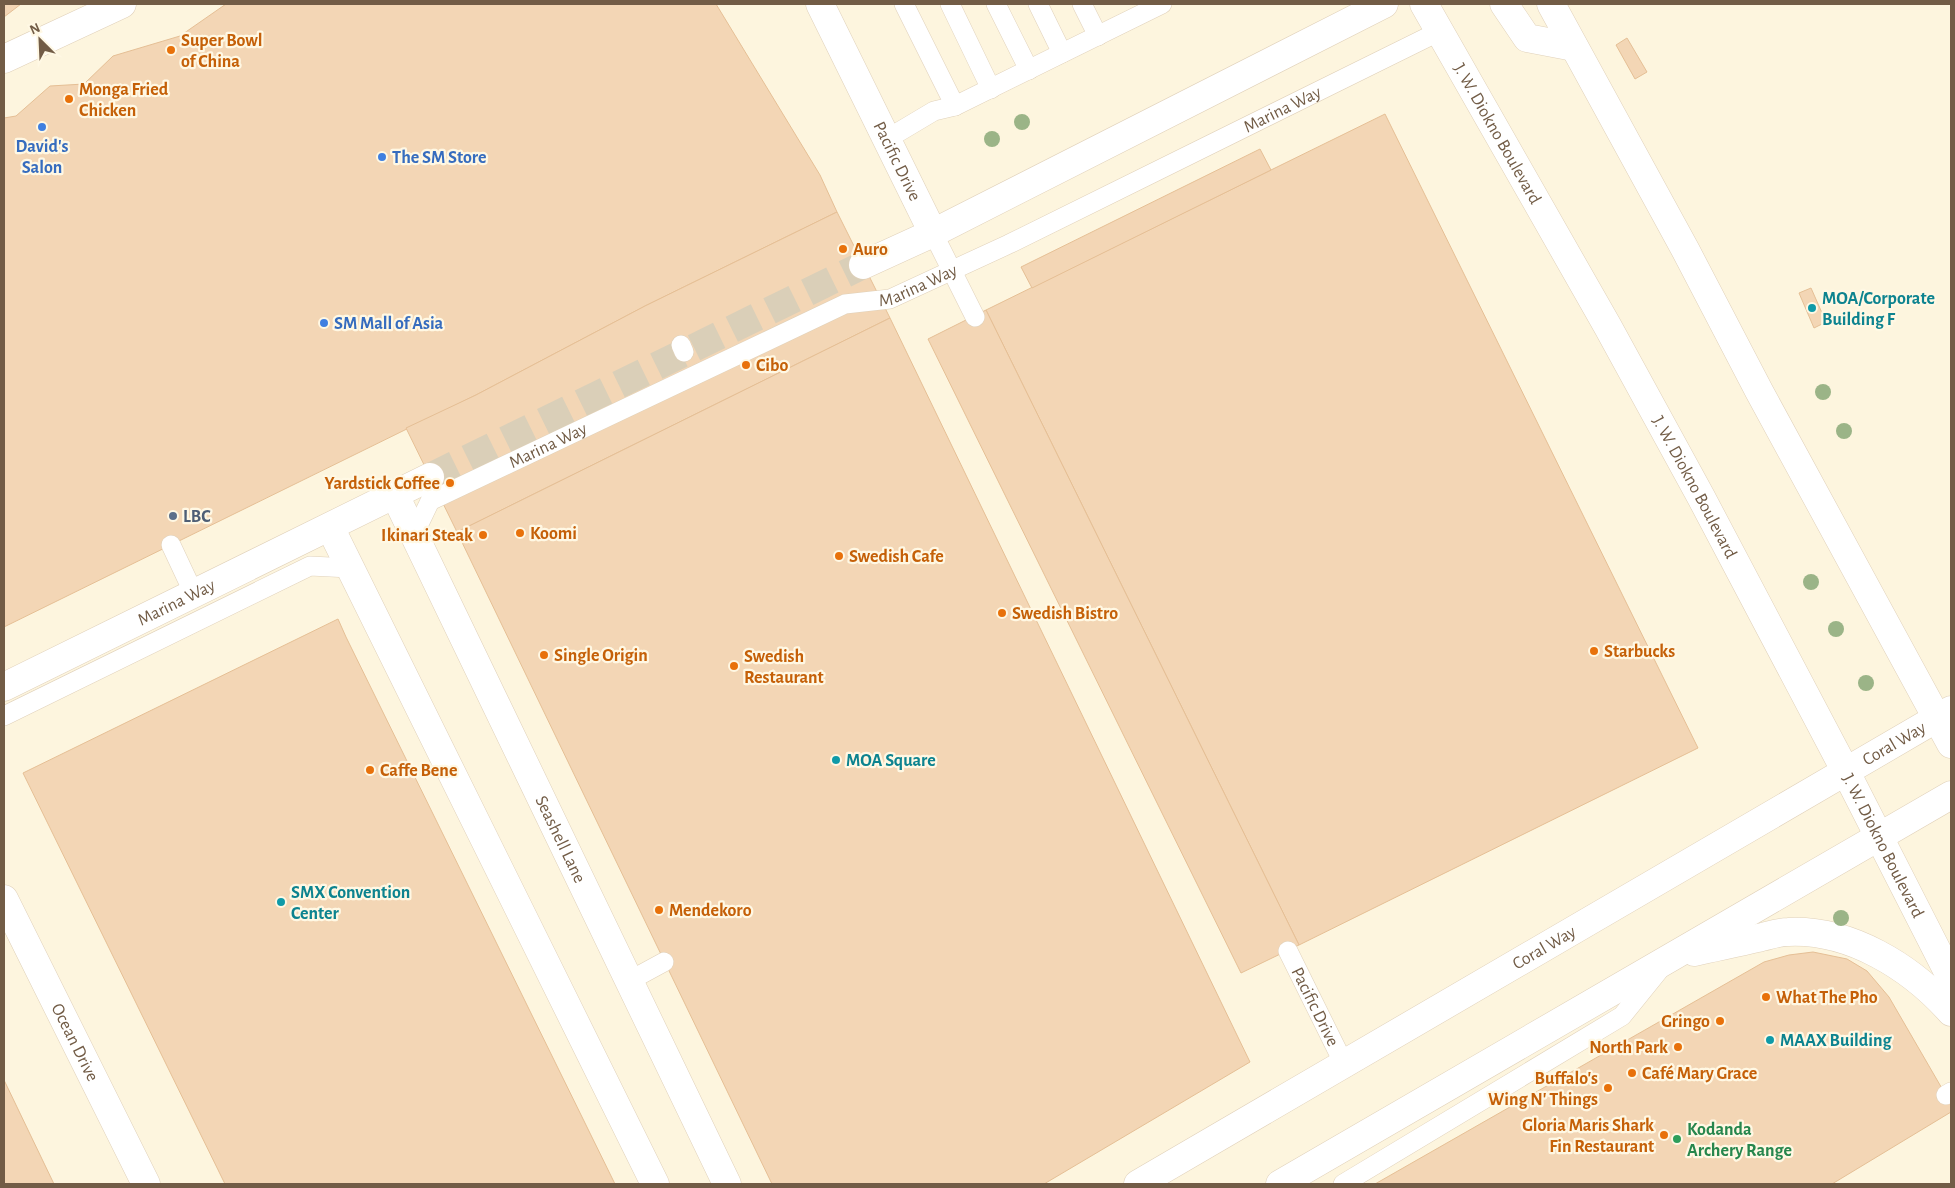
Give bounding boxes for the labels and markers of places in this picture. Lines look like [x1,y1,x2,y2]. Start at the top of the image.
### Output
place label: Super Bowl of China [181,32,262,71]
marker: Super Bowl of China [165,44,177,56]
place label: Monga Fried Chicken [79,81,169,120]
marker: Monga Fried Chicken [63,93,75,105]
marker: David's Salon [36,121,48,133]
place label: David's Salon [16,138,69,177]
place label: The SM Store [392,149,486,167]
marker: The SM Store [376,151,388,163]
place label: Auro [853,241,888,259]
marker: Auro [837,243,849,255]
place label: MOA/Corporate Building F [1822,290,1935,329]
marker: MOA/Corporate Building F [1806,302,1818,314]
place label: SM Mall of Asia [334,315,444,333]
marker: SM Mall of Asia [318,317,330,329]
place label: Cibo [756,357,788,375]
marker: Cibo [740,359,752,371]
place label: Yardstick Coffee [325,475,440,493]
marker: Yardstick Coffee [444,477,456,489]
place label: LBC [183,508,211,526]
marker: LBC [167,510,179,522]
place label: Koomi [530,525,577,543]
place label: Ikinari Steak [381,527,473,545]
marker: Koomi [514,527,526,539]
marker: Ikinari Steak [477,529,489,541]
place label: Swedish Cafe [849,548,944,566]
marker: Swedish Cafe [833,550,845,562]
place label: Swedish Bistro [1012,605,1118,623]
marker: Swedish Bistro [996,607,1008,619]
place label: Starbucks [1604,643,1675,661]
marker: Starbucks [1588,645,1600,657]
place label: Single Origin [554,647,648,665]
place label: Swedish Restaurant [744,648,824,687]
marker: Single Origin [538,649,550,661]
marker: Swedish Restaurant [728,660,740,672]
place label: MOA Square [846,752,936,770]
marker: MOA Square [830,754,842,766]
place label: Caffe Bene [380,762,457,780]
marker: Caffe Bene [364,764,376,776]
place label: SMX Convention Center [291,884,410,923]
marker: SMX Convention Center [275,896,287,908]
place label: Mendekoro [669,902,752,920]
marker: Mendekoro [653,904,665,916]
place label: What The Pho [1776,989,1878,1007]
marker: What The Pho [1760,991,1772,1003]
place label: Gringo [1661,1013,1710,1031]
marker: Gringo [1714,1015,1726,1027]
place label: MAAX Building [1780,1032,1893,1050]
marker: MAAX Building [1764,1034,1776,1046]
place label: North Park [1589,1039,1668,1057]
marker: North Park [1672,1041,1684,1053]
place label: Café Mary Grace [1642,1065,1757,1083]
marker: Café Mary Grace [1626,1067,1638,1079]
place label: Buffalo's Wing N' Things [1488,1070,1598,1109]
marker: Buffalo's Wing N' Things [1602,1082,1614,1094]
place label: Gloria Maris Shark Fin Restaurant [1522,1117,1654,1156]
place label: Kodanda Archery Range [1687,1121,1792,1160]
marker: Gloria Maris Shark Fin Restaurant [1658,1129,1670,1141]
marker: Kodanda Archery Range [1671,1133,1683,1145]

